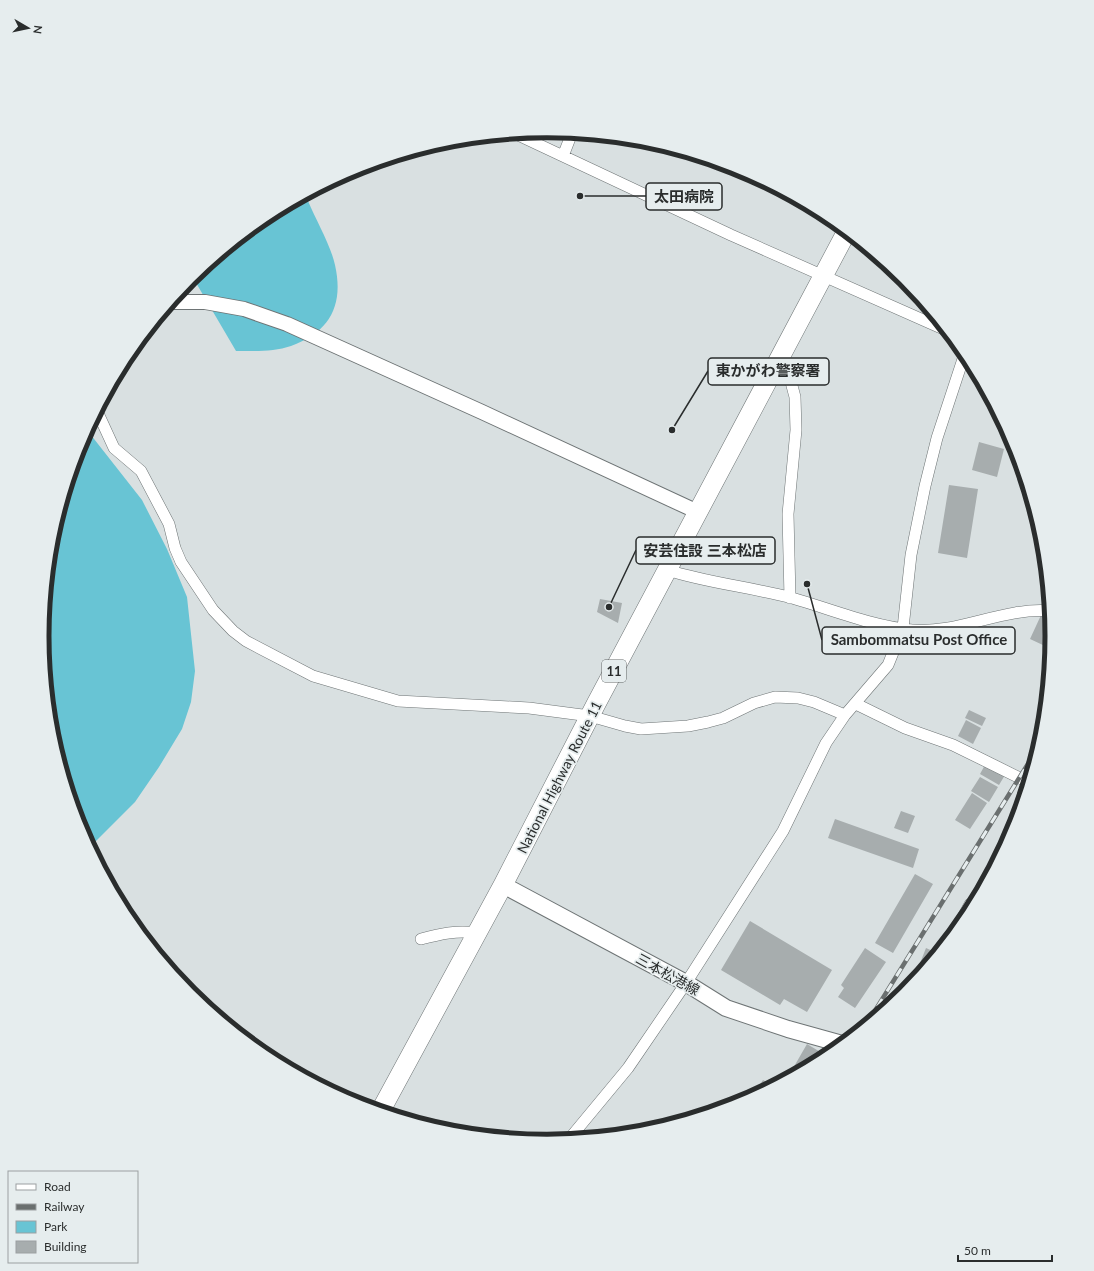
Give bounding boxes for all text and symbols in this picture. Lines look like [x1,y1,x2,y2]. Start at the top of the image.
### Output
north arrow [8,8,48,48]
text: N [31,24,45,35]
callout: 太田病院 [646,183,722,210]
text: 太田病院 [654,187,714,205]
callout: 東かがわ警察署 [708,358,829,385]
text: 東かがわ警察署 [715,361,821,379]
callout: 安芸住設 三本松店 [636,537,775,564]
text: 安芸住設 三本松店 [643,541,767,559]
callout: Sambommatsu Post Office [822,627,1015,654]
text: Sambommatsu Post Office [831,630,1007,648]
road number: 11 [602,660,626,682]
street label: National Highway Route 11 [513,698,605,856]
street label: 三本松港線 [633,950,703,998]
legend [8,1171,138,1263]
text: Road [44,1179,71,1194]
text: Railway [44,1199,85,1214]
text: Park [44,1219,68,1234]
scale bar [958,1237,1052,1263]
text: Building [44,1239,87,1254]
text: 50 m [964,1243,991,1258]

